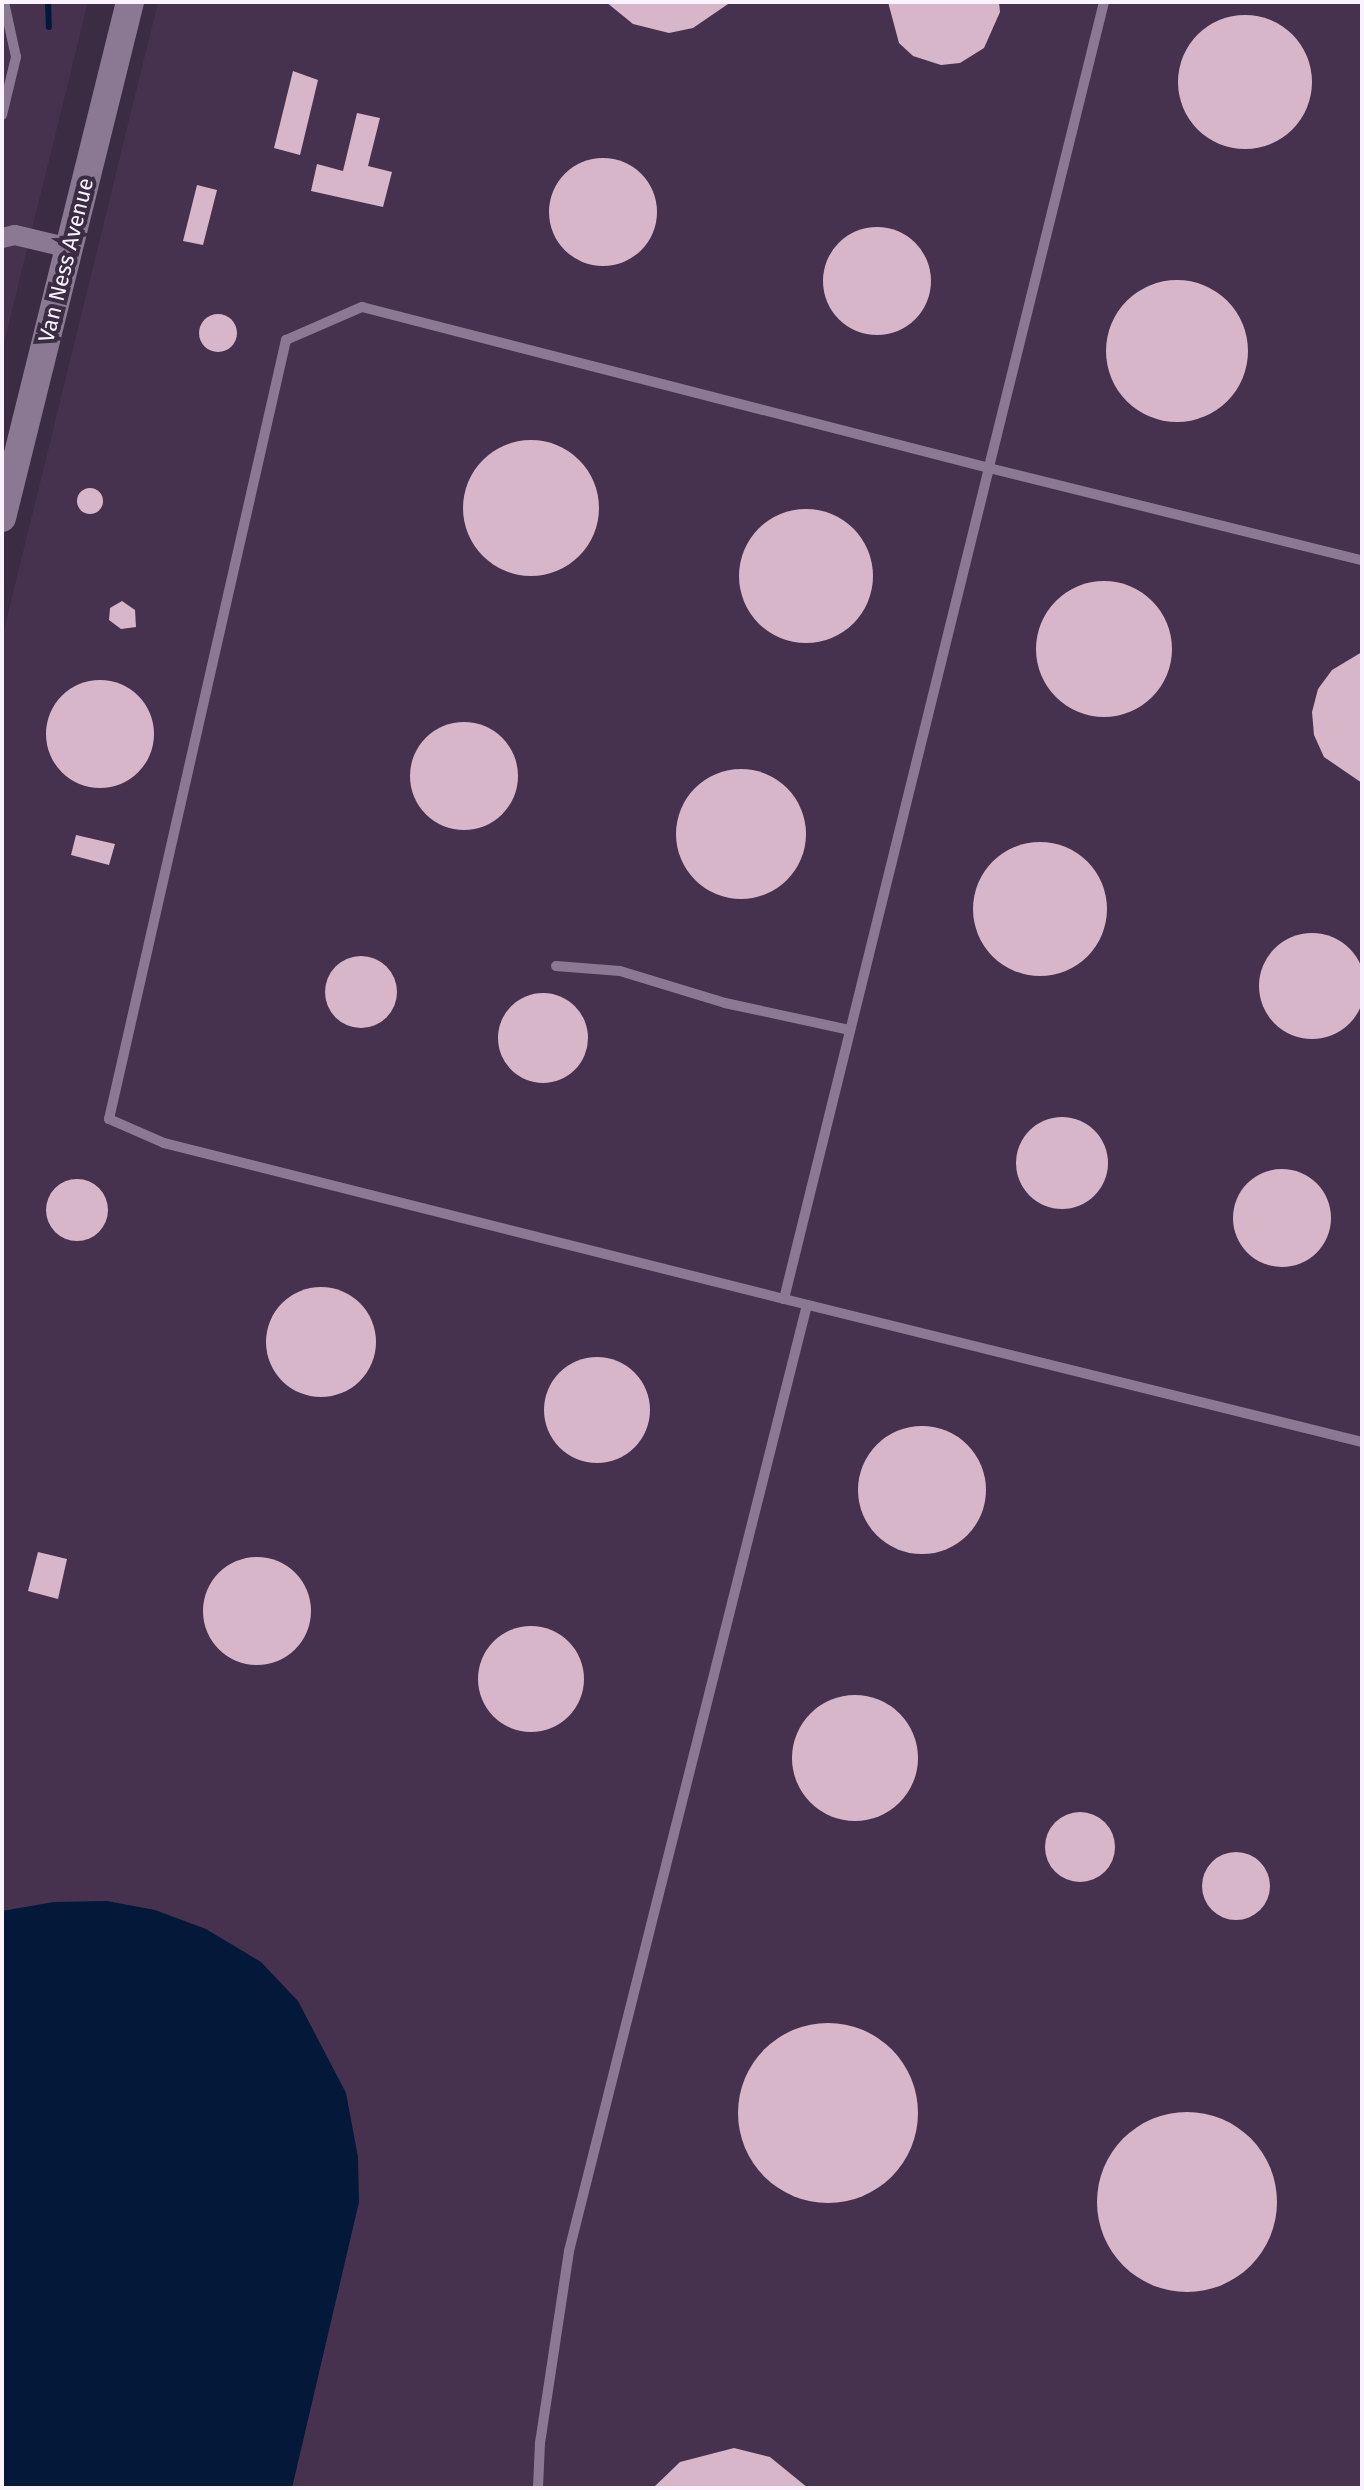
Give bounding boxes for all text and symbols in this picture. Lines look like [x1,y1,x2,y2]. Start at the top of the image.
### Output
street label: Van Ness Avenue [33,175,99,345]

